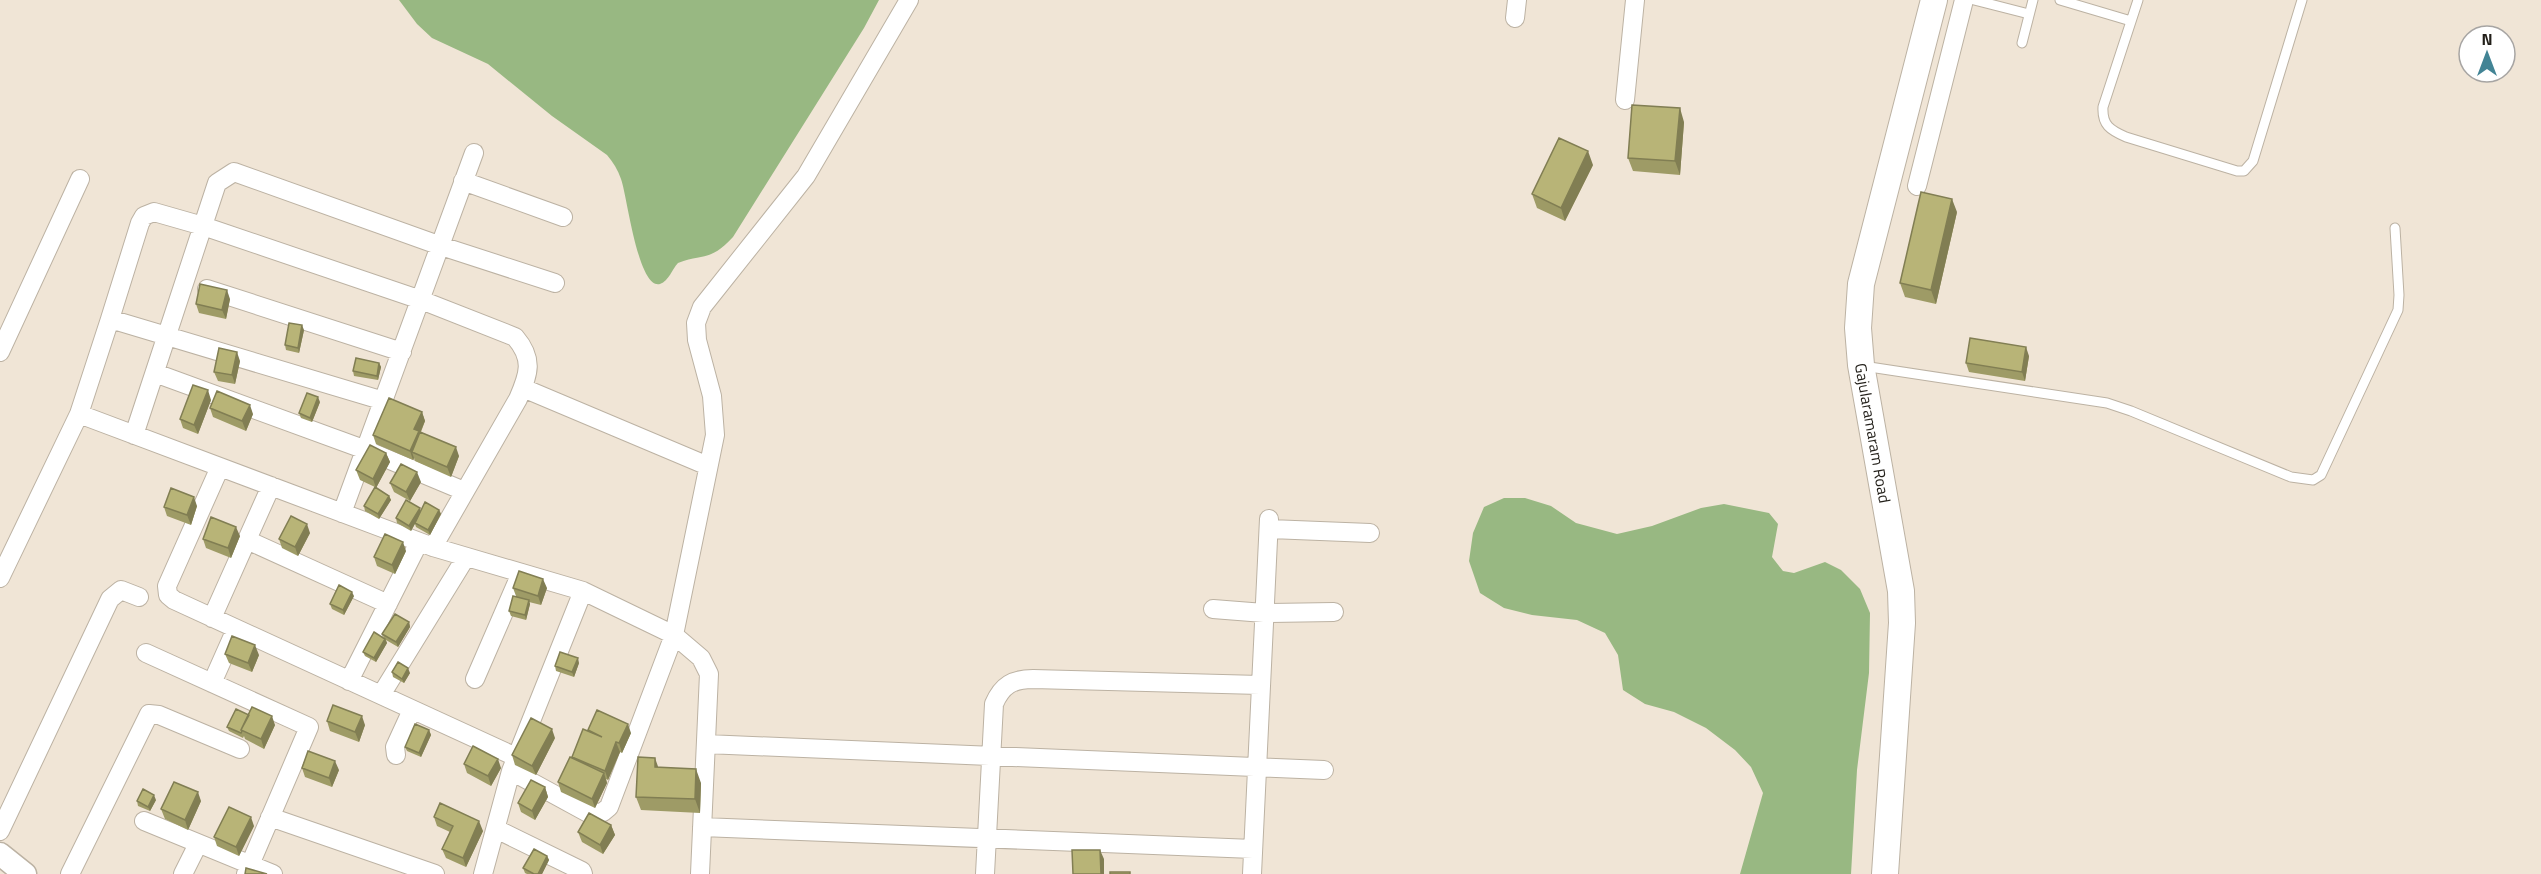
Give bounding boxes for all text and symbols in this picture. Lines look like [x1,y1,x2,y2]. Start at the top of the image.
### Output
north arrow [2457,24,2517,84]
text: N [2481,27,2493,51]
street label: Gajularamaram Road [1849,361,1897,505]

